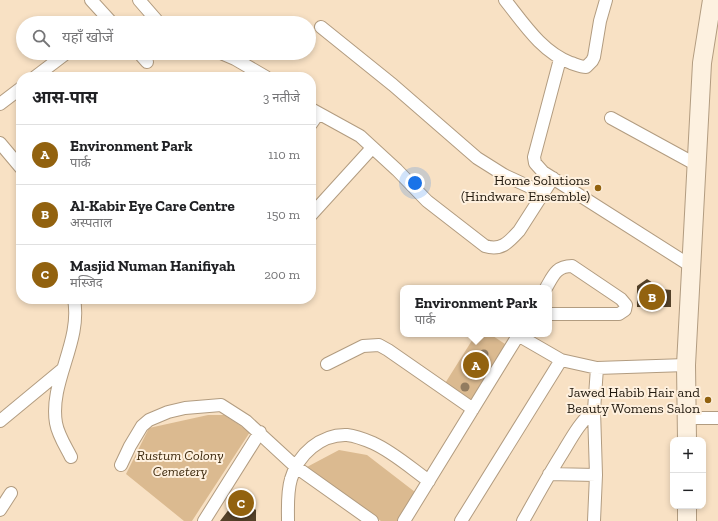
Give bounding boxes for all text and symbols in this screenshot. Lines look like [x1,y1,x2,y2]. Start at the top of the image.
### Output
search box [16,16,316,60]
icon: search [30,27,52,49]
text: यहाँ खोजें [62,28,113,46]
text: आस-पास [32,87,97,107]
text: 3 नतीजे [263,90,300,105]
text: Environment Park [70,137,193,155]
text: A [41,147,49,162]
text: 110 m [268,147,300,162]
text: पार्क [70,155,91,170]
place label: Home Solutions (Hindware Ensemble) [461,172,590,205]
your location [405,173,425,193]
marker: Home Solutions (Hindware Ensemble) [593,183,603,193]
text: Al-Kabir Eye Care Centre [70,197,235,215]
text: B [41,207,49,222]
text: 150 m [267,207,300,222]
text: अस्पताल [70,215,112,230]
text: Masjid Numan Hanifiyah [70,257,235,275]
text: C [41,267,49,282]
text: 200 m [264,267,300,282]
text: मस्जिद [70,275,103,290]
pin: B [639,282,665,312]
popup [400,285,552,337]
text: Environment Park [415,294,537,312]
text: पार्क [415,312,435,327]
pin: A [463,350,489,380]
place label: Jawed Habib Hair and Beauty Womens Salon [567,384,700,417]
marker: Jawed Habib Hair and Beauty Womens Salon [703,395,713,405]
map controls [670,437,706,509]
button: + [670,437,706,473]
park label: Rustum Colony Cemetery [137,447,224,480]
button: − [670,473,706,509]
pin: C [228,488,254,518]

